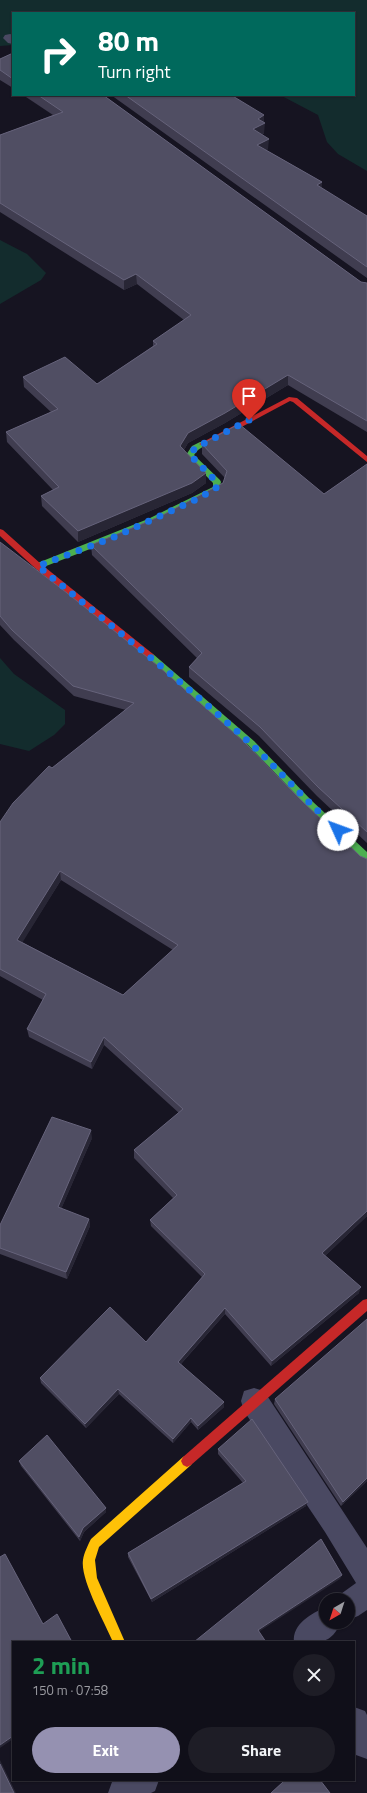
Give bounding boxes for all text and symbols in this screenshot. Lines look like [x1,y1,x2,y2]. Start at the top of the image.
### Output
text: 80 m [98,19,159,62]
icon: right [32,28,84,80]
text: Turn right [98,58,171,85]
pin [232,379,266,420]
icon: arrive [238,385,260,407]
position arrow [317,809,359,851]
north arrow [319,1593,355,1629]
map controls [319,1593,355,1629]
text: 2 min [32,1647,90,1683]
button: close [293,1654,335,1696]
text: 150 m · 07:58 [32,1680,108,1700]
button: Exit [32,1727,180,1773]
button: Share [188,1727,335,1773]

